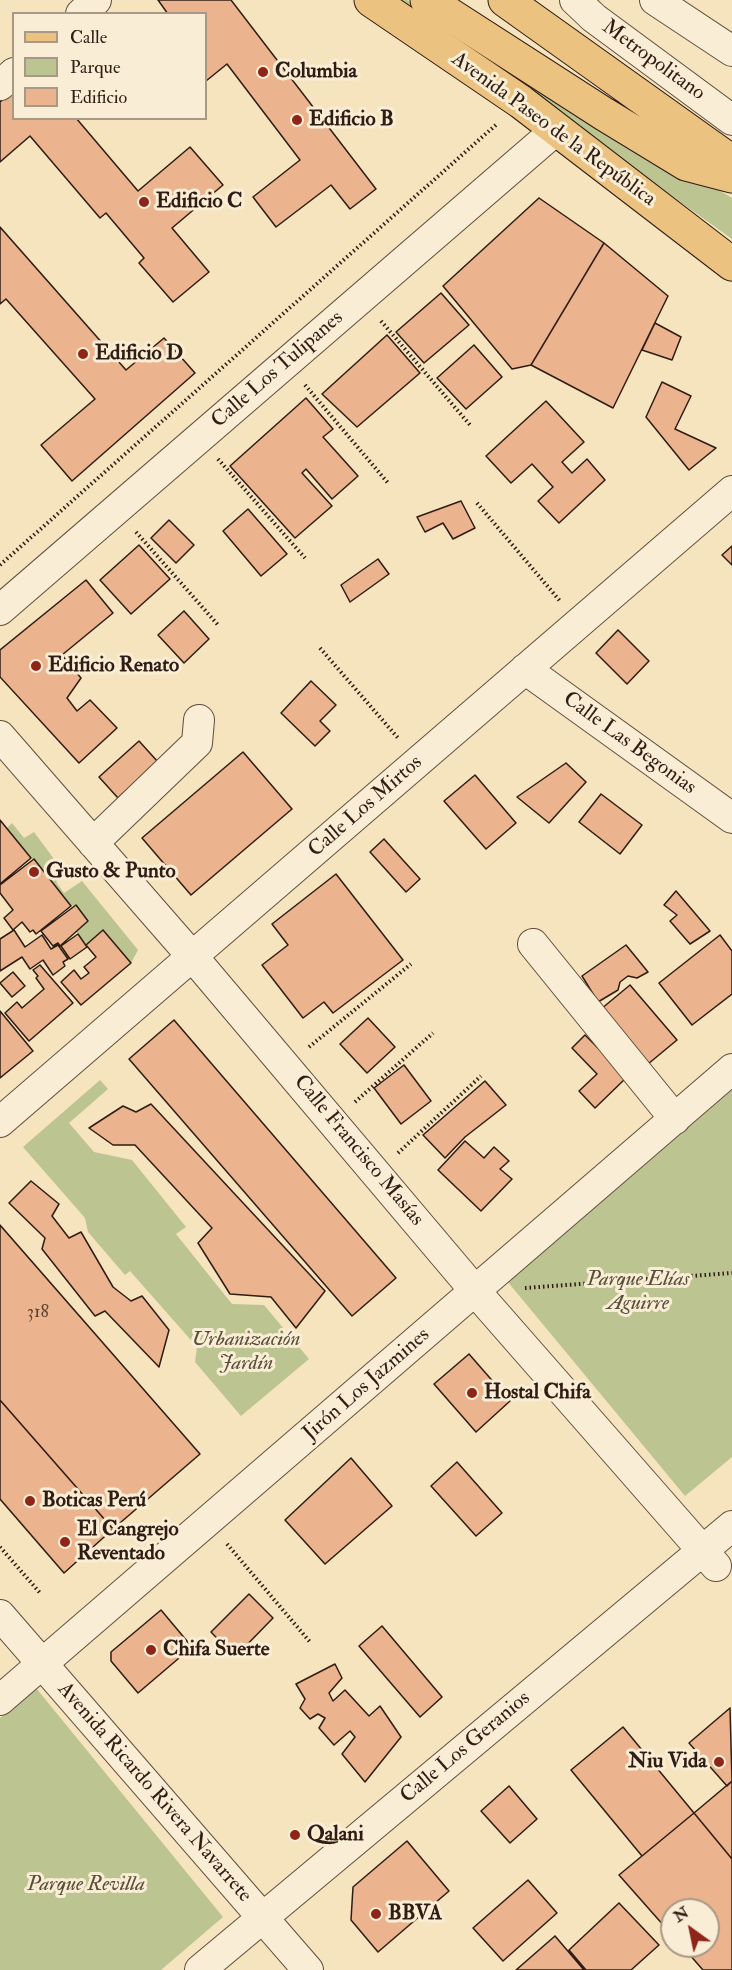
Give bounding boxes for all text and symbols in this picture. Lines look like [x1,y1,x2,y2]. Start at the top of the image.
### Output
legend [12,12,207,120]
street label: Metropolitano [597,15,709,107]
text: Calle [70,26,107,49]
street label: Avenida Paseo de la República [446,47,660,213]
text: Parque [70,56,120,79]
place label: Columbia [275,59,357,85]
marker: Columbia [256,65,270,79]
text: Edificio [70,86,127,109]
place label: Edificio B [309,107,394,133]
marker: Edificio B [290,113,304,127]
place label: Edificio C [156,189,242,215]
marker: Edificio C [137,195,151,209]
street label: Calle Los Tulipanes [207,306,349,434]
place label: Edificio D [95,341,183,367]
marker: Edificio D [76,347,90,361]
place label: Edificio Renato [48,653,179,679]
marker: Edificio Renato [29,659,43,673]
street label: Calle Las Begonias [557,687,701,801]
street label: Calle Los Mirtos [304,751,428,863]
place label: Gusto & Punto [46,859,176,885]
marker: Gusto & Punto [27,865,41,879]
street label: Calle Francisco Masías [288,1070,428,1232]
park label: Parque Elías Aguirre [587,1267,689,1317]
house number: 318 [27,1302,49,1324]
street label: Jirón Los Jazmines [298,1323,436,1447]
park label: Urbanización Jardín [191,1327,301,1377]
place label: Hostal Chifa [484,1380,591,1406]
marker: Hostal Chifa [465,1386,479,1400]
place label: Boticas Perú [42,1488,146,1514]
marker: Boticas Perú [23,1494,37,1508]
place label: El Cangrejo Reventado [77,1517,179,1567]
marker: El Cangrejo Reventado [58,1535,72,1549]
place label: Chifa Suerte [163,1637,269,1663]
marker: Chifa Suerte [144,1643,158,1657]
street label: Avenida Ricardo Rivera Navarrete [51,1678,257,1908]
street label: Calle Los Geranios [396,1686,536,1810]
place label: Niu Vida [628,1749,707,1775]
marker: Niu Vida [712,1755,726,1769]
place label: Qalani [307,1822,364,1848]
marker: Qalani [288,1828,302,1842]
park label: Parque Revilla [27,1872,145,1898]
north arrow [660,1898,720,1958]
place label: BBVA [388,1901,442,1927]
text: N [670,1902,693,1927]
marker: BBVA [369,1907,383,1921]

